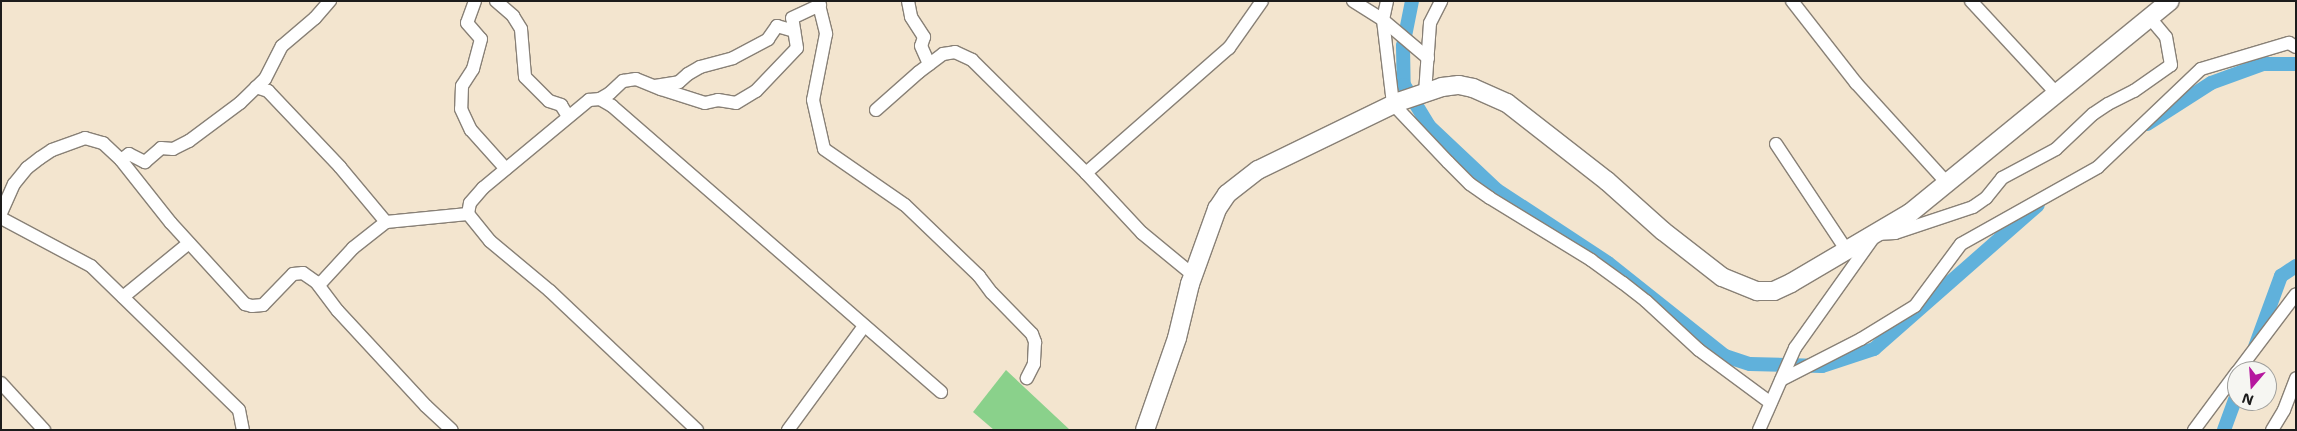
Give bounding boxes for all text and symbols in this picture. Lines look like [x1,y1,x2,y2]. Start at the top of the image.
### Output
north arrow [2227,361,2277,411]
text: N [2240,389,2256,410]

